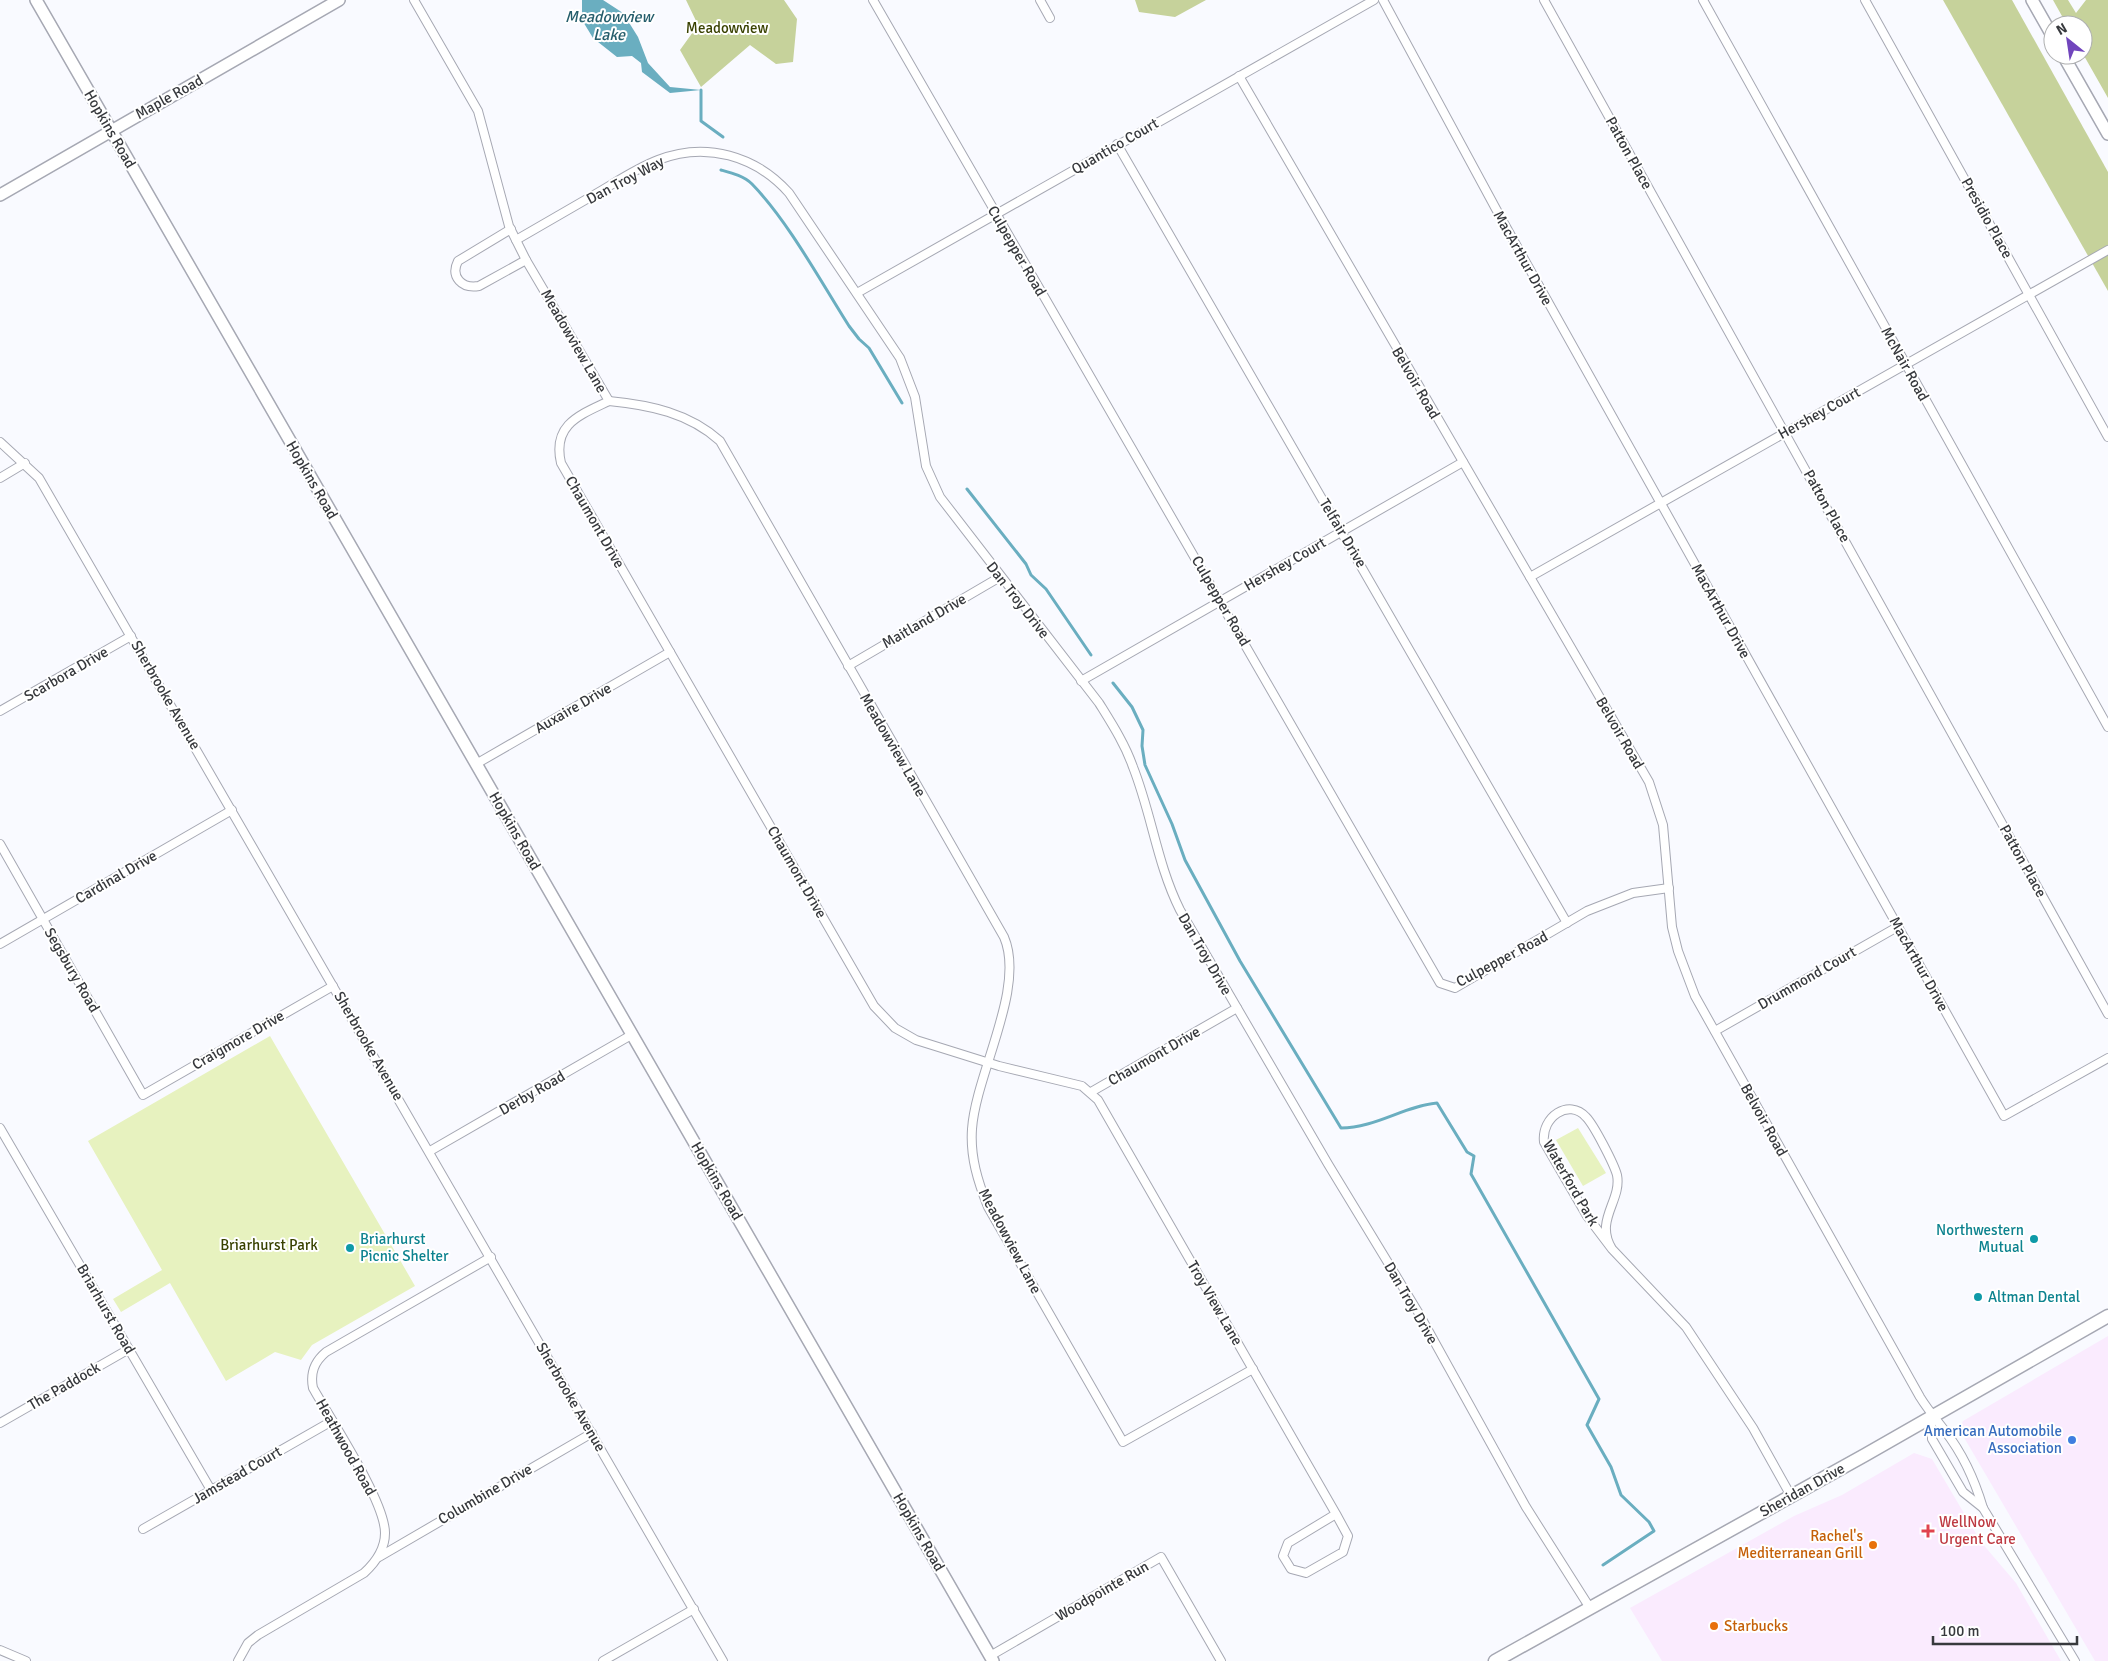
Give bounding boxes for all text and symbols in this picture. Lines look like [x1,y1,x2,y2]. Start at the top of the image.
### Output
water label: Meadowview Lake [565,7,655,45]
north arrow [2043,15,2093,65]
park label: Meadowview [686,19,768,37]
text: N [2053,19,2070,39]
street label: Maple Road [132,71,206,123]
street label: Hopkins Road [80,87,140,171]
street label: Quantico Court [1068,114,1162,178]
street label: Patton Place [1602,114,1656,192]
street label: Dan Troy Way [583,152,667,208]
street label: Presidio Place [1957,174,2017,262]
street label: Culpepper Road [984,203,1050,299]
street label: MacArthur Drive [1489,207,1557,309]
street label: Meadowview Lane [537,286,611,396]
street label: McNair Road [1877,324,1933,404]
street label: Belvoir Road [1388,344,1444,422]
street label: Hershey Court [1775,383,1863,443]
street label: Hopkins Road [282,438,342,522]
street label: Patton Place [1800,467,1854,545]
street label: Chaumont Drive [561,473,629,571]
street label: Telfair Drive [1315,495,1371,571]
street label: Hershey Court [1241,533,1329,595]
street label: Culpepper Road [1188,553,1254,649]
street label: Dan Troy Drive [983,558,1053,642]
street label: MacArthur Drive [1687,560,1755,662]
street label: Maitland Drive [879,590,969,652]
street label: Sherbrooke Avenue [127,637,205,753]
street label: Scarbora Drive [21,643,111,705]
street label: Auxaire Drive [532,679,614,737]
street label: Meadowview Lane [856,690,930,800]
street label: Belvoir Road [1592,694,1648,772]
street label: Hopkins Road [485,789,545,873]
street label: Patton Place [1996,822,2050,900]
street label: Chaumont Drive [763,823,831,921]
street label: Cardinal Drive [72,846,160,908]
street label: Dan Troy Drive [1174,910,1236,998]
street label: MacArthur Drive [1885,913,1953,1015]
street label: Segsbury Road [41,924,104,1016]
street label: Culpepper Road [1453,927,1551,991]
street label: Drummond Court [1755,943,1859,1013]
street label: Sherbrooke Avenue [330,988,408,1104]
street label: Craigmore Drive [189,1006,287,1074]
street label: Chaumont Drive [1105,1022,1203,1090]
street label: Derby Road [496,1067,568,1119]
street label: Belvoir Road [1737,1081,1791,1159]
street label: Waterford Park [1539,1137,1603,1230]
street label: Hopkins Road [687,1139,747,1223]
street label: Meadowview Lane [975,1185,1045,1297]
place label: Northwestern Mutual [1936,1221,2024,1256]
place label: Briarhurst Picnic Shelter [360,1230,449,1265]
marker: Northwestern Mutual [2028,1233,2040,1245]
park label: Briarhurst Park [220,1236,318,1254]
marker: Briarhurst Picnic Shelter [344,1242,356,1254]
street label: Troy View Lane [1183,1257,1247,1349]
street label: Dan Troy Drive [1380,1259,1442,1347]
street label: Briarhurst Road [73,1261,139,1357]
place label: Altman Dental [1988,1288,2080,1306]
marker: Altman Dental [1972,1291,1984,1303]
street label: Sherbrooke Avenue [532,1339,610,1455]
street label: The Paddock [25,1358,104,1414]
street label: Heathwood Road [312,1395,380,1499]
place label: American Automobile Association [1924,1422,2062,1457]
marker: American Automobile Association [2066,1434,2078,1446]
street label: Jamstead Court [189,1442,285,1508]
street label: Sheridan Drive [1756,1459,1848,1521]
street label: Columbine Drive [435,1460,535,1528]
street label: Hopkins Road [889,1490,949,1574]
place label: WellNow Urgent Care [1939,1513,2016,1548]
marker: WellNow Urgent Care [1921,1524,1935,1538]
place label: Rachel's Mediterranean Grill [1737,1527,1863,1562]
marker: Rachel's Mediterranean Grill [1867,1539,1879,1551]
street label: Woodpointe Run [1052,1557,1152,1625]
scale bar [1933,1614,2077,1646]
place label: Starbucks [1724,1617,1788,1635]
marker: Starbucks [1708,1620,1720,1632]
text: 100 m [1940,1622,1980,1640]

